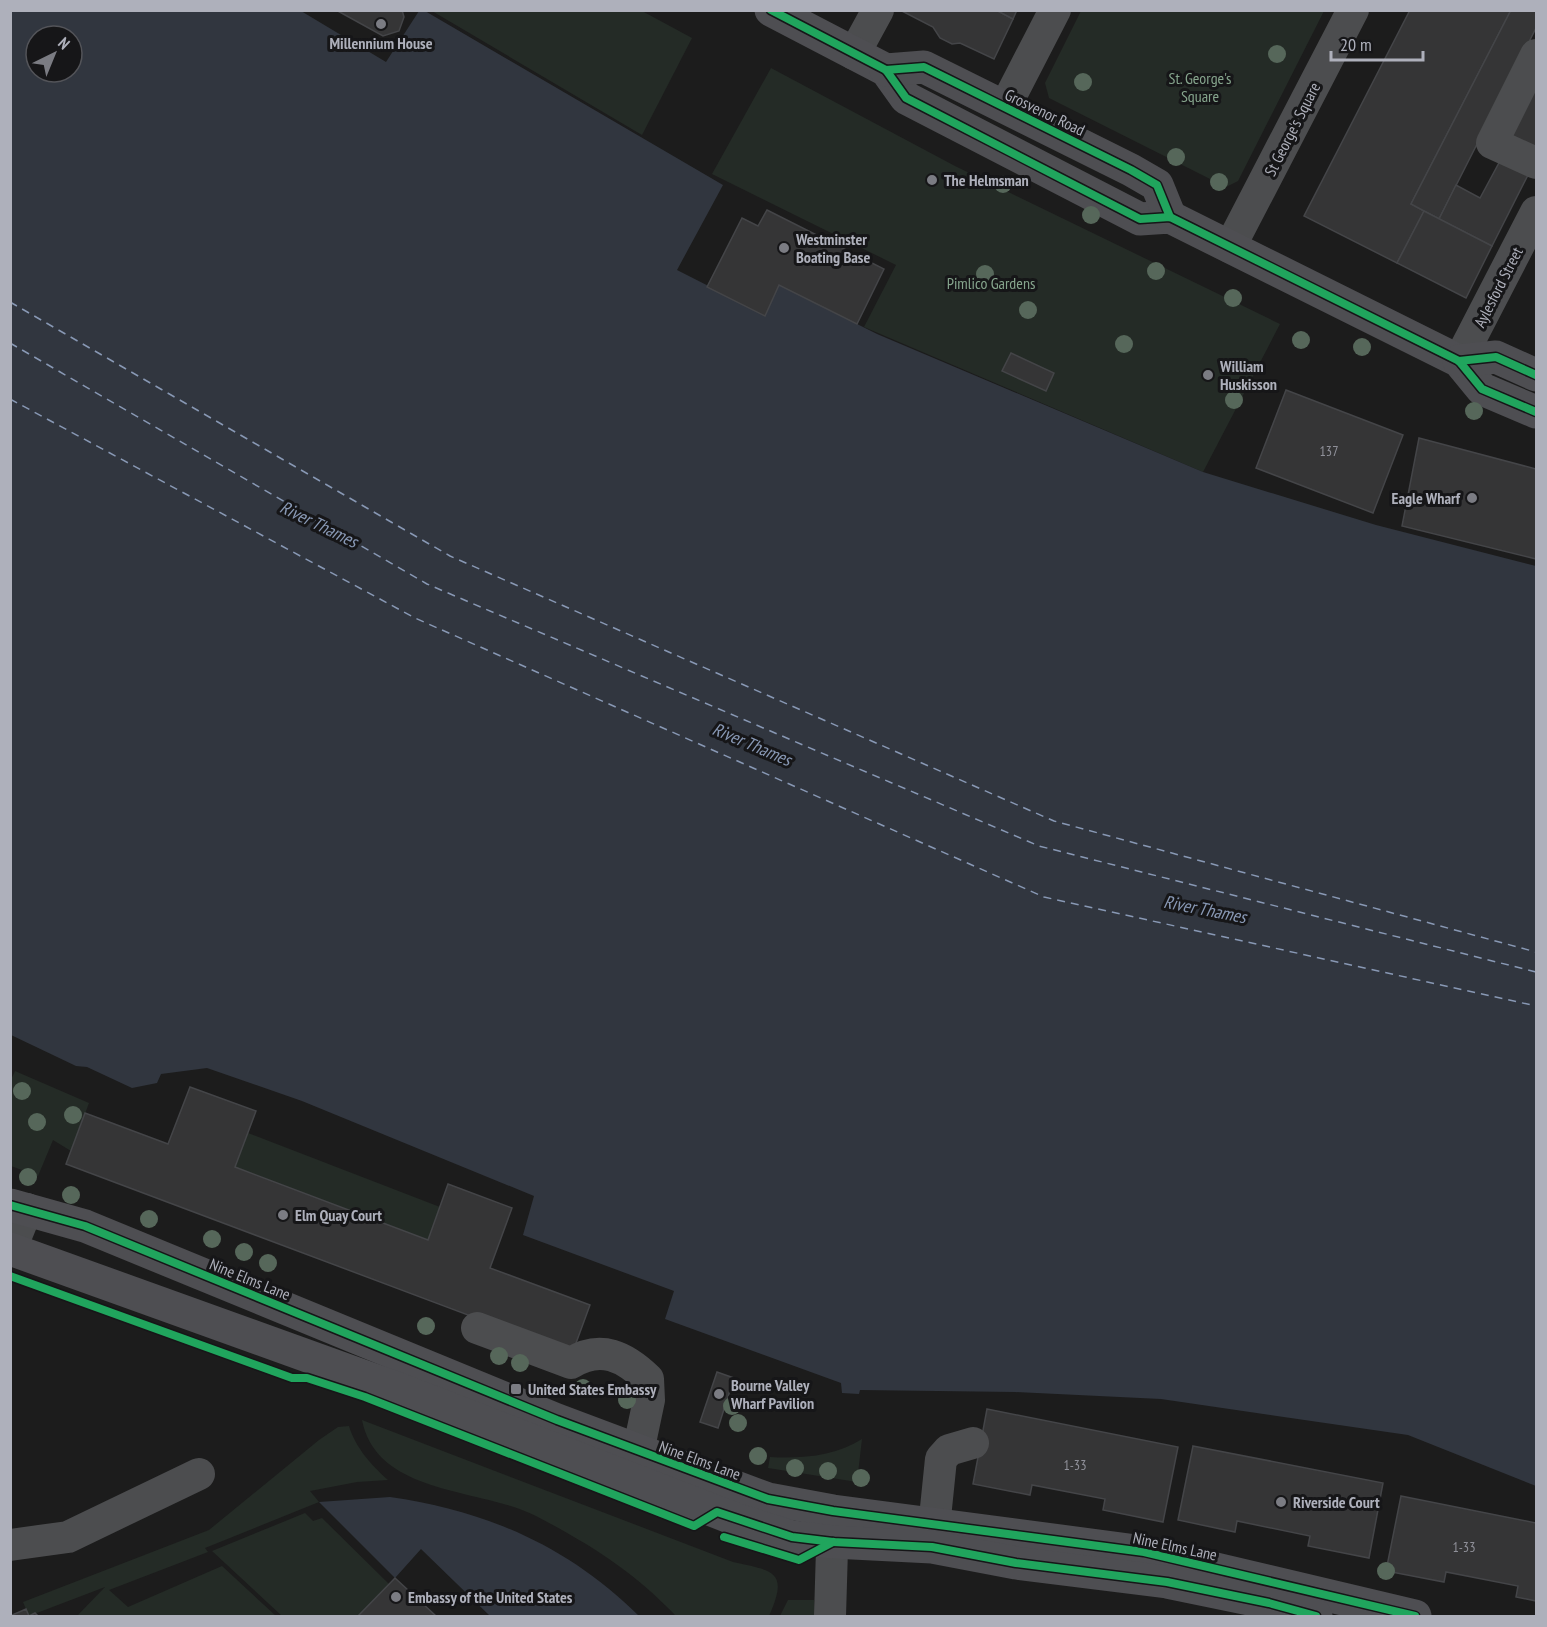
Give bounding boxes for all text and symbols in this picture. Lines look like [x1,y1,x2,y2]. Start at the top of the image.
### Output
marker: Millennium House [374,17,388,31]
north arrow [24,24,84,84]
scale bar [1331,24,1422,62]
text: N [54,33,74,53]
place label: Millennium House [329,33,433,53]
text: 20 m [1340,33,1372,56]
park label: St. George's Square [1169,68,1231,106]
street label: St George's Square [1260,79,1324,179]
street label: Grosvenor Road [1002,84,1088,140]
place label: The Helmsman [944,170,1029,190]
marker: The Helmsman [925,173,939,187]
place label: Westminster Boating Base [795,229,870,267]
marker: Westminster Boating Base [777,241,791,255]
street label: Aylesford Street [1469,243,1527,331]
park label: Pimlico Gardens [947,273,1035,293]
place label: William Huskisson [1219,356,1277,394]
marker: William Huskisson [1201,368,1215,382]
house number: 137 [1320,442,1338,460]
place label: Eagle Wharf [1392,488,1461,508]
marker: Eagle Wharf [1465,491,1479,505]
water label: River Thames [276,495,363,554]
water label: River Thames [709,717,797,772]
water label: River Thames [1162,890,1250,929]
place label: Elm Quay Court [295,1205,382,1225]
marker: Elm Quay Court [276,1208,290,1222]
street label: Nine Elms Lane [207,1254,293,1304]
place label: Bourne Valley Wharf Pavilion [730,1375,814,1413]
place label: United States Embassy [528,1379,657,1399]
marker: United States Embassy [509,1382,523,1396]
marker: Bourne Valley Wharf Pavilion [712,1387,726,1401]
street label: Nine Elms Lane [656,1436,744,1484]
house number: 1-33 [1064,1456,1086,1474]
place label: Riverside Court [1293,1492,1380,1512]
marker: Riverside Court [1274,1495,1288,1509]
street label: Nine Elms Lane [1131,1527,1219,1565]
house number: 1-33 [1453,1538,1475,1556]
place label: Embassy of the United States [408,1587,573,1607]
marker: Embassy of the United States [389,1590,403,1604]

